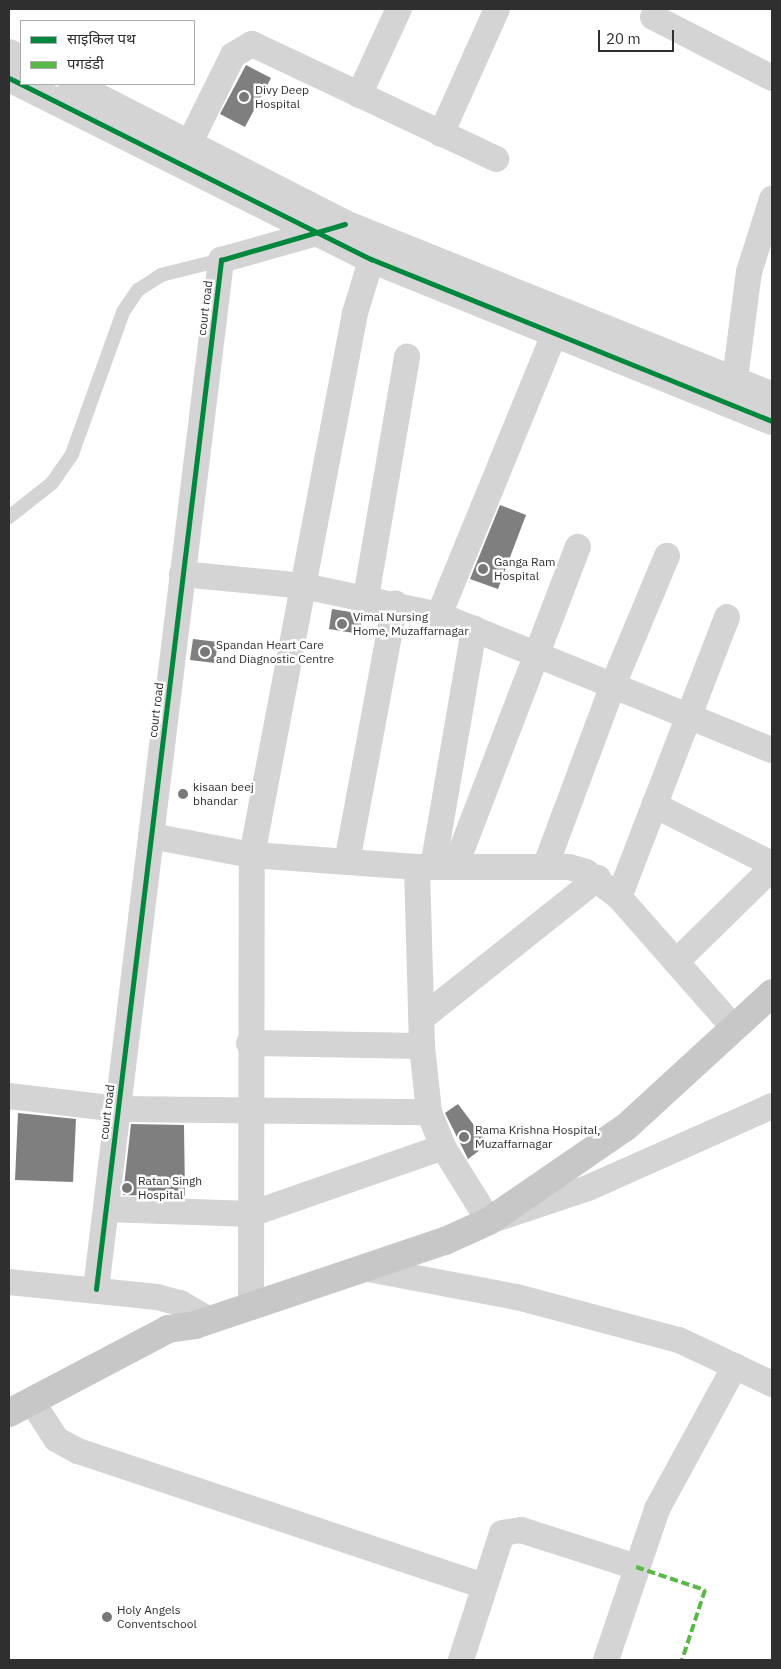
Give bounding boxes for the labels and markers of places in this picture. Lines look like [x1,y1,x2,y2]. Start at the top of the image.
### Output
place label: Divy Deep Hospital [255,83,309,111]
marker: Divy Deep Hospital [237,90,251,104]
place label: Ganga Ram Hospital [494,555,556,583]
marker: Ganga Ram Hospital [476,562,490,576]
place label: Vimal Nursing Home, Muzaffarnagar [353,610,469,638]
marker: Vimal Nursing Home, Muzaffarnagar [335,617,349,631]
place label: Spandan Heart Care and Diagnostic Centre [216,638,334,666]
marker: Spandan Heart Care and Diagnostic Centre [198,645,212,659]
place label: kisaan beej bhandar [193,780,254,808]
marker: kisaan beej bhandar [177,788,189,800]
place label: Rama Krishna Hospital, Muzaffarnagar [475,1123,601,1151]
marker: Rama Krishna Hospital, Muzaffarnagar [457,1130,471,1144]
place label: Ratan Singh Hospital [138,1174,202,1202]
marker: Ratan Singh Hospital [120,1181,134,1195]
place label: Holy Angels Conventschool [117,1603,197,1631]
marker: Holy Angels Conventschool [101,1611,113,1623]

